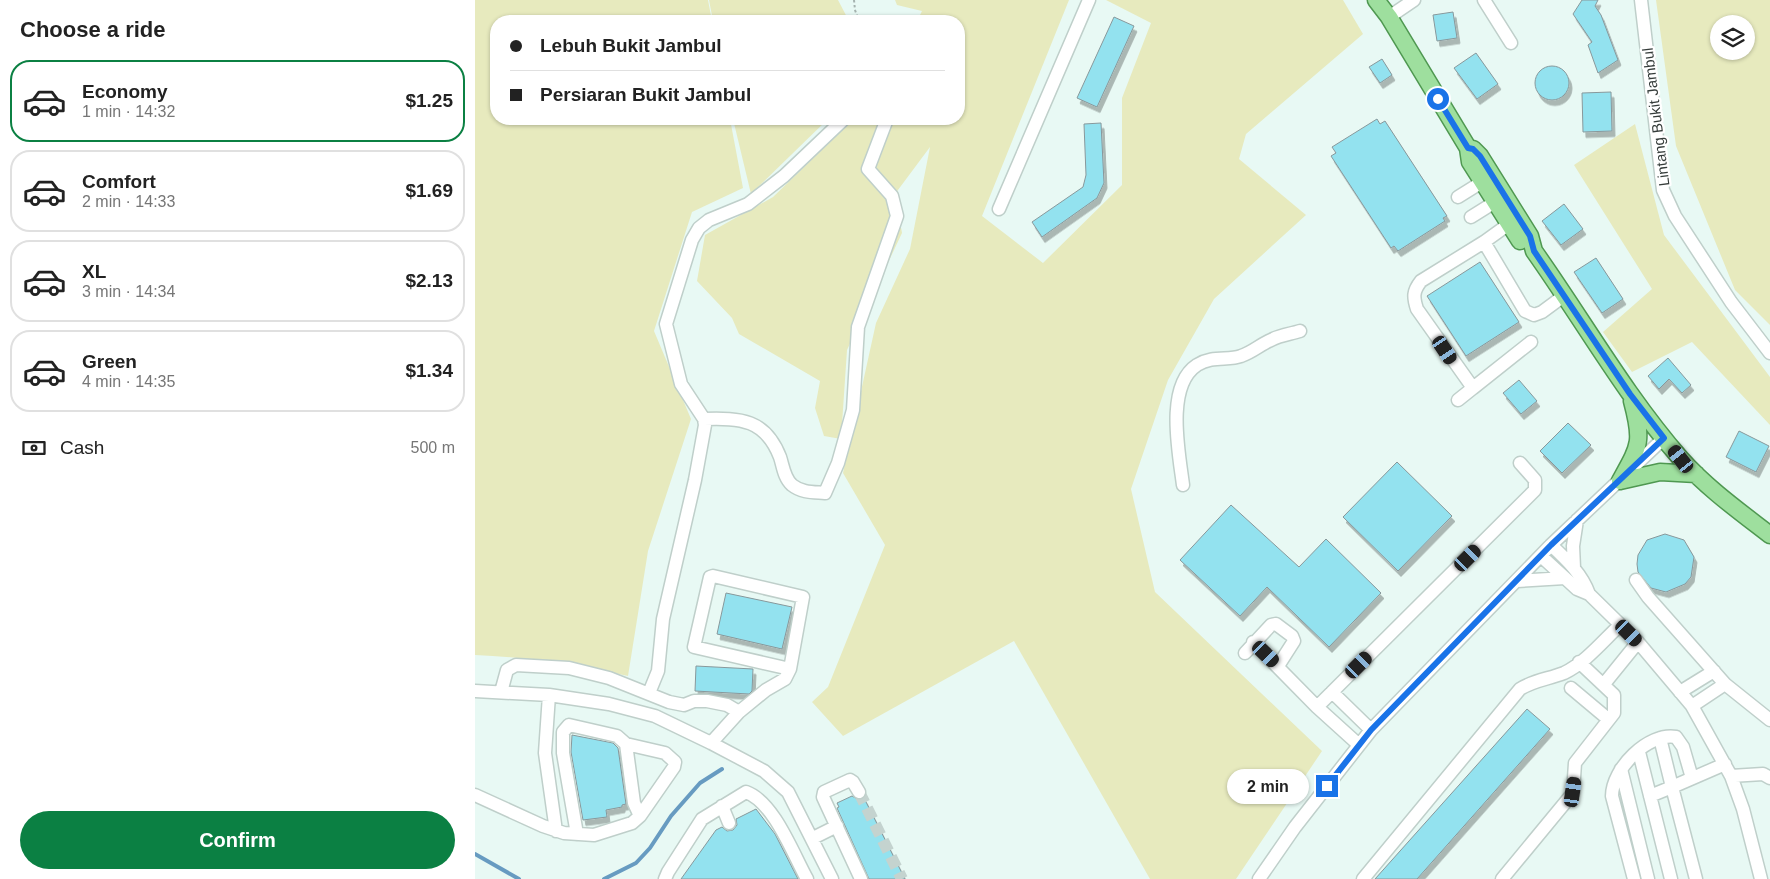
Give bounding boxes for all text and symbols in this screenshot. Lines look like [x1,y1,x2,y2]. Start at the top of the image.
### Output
map controls [1710,15,1755,60]
button: layers [1710,15,1755,60]
text: Choose a ride [20,17,165,42]
text: Lebuh Bukit Jambul [540,35,722,56]
street label: Lintang Bukit Jambul [1639,47,1672,187]
icon: car [22,79,67,124]
text: Economy [82,81,168,102]
text: Persiaran Bukit Jambul [540,84,751,105]
route start [1427,88,1449,110]
text: $1.25 [405,90,453,111]
text: 1 min · 14:32 [82,103,175,120]
icon: car [22,169,67,214]
text: Comfort [82,171,156,192]
text: $1.69 [405,180,453,201]
text: 2 min · 14:33 [82,193,175,210]
icon: car [22,259,67,304]
text: XL [82,261,106,282]
text: $2.13 [405,270,453,291]
text: 3 min · 14:34 [82,283,175,300]
car [1430,333,1459,367]
icon: car [22,349,67,394]
text: Green [82,351,137,372]
text: $1.34 [405,360,453,381]
text: 4 min · 14:35 [82,373,175,390]
icon: cash [20,434,48,462]
text: Cash [60,437,104,458]
text: 500 m [411,439,455,456]
car [1665,443,1696,475]
car [1452,542,1483,574]
car [1613,617,1644,649]
car [1250,638,1282,670]
car [1343,649,1374,681]
callout: 2 min [1227,768,1309,804]
route end [1316,775,1338,797]
car [1563,776,1582,808]
text: 2 min [1247,778,1289,795]
button: Confirm [20,811,455,869]

